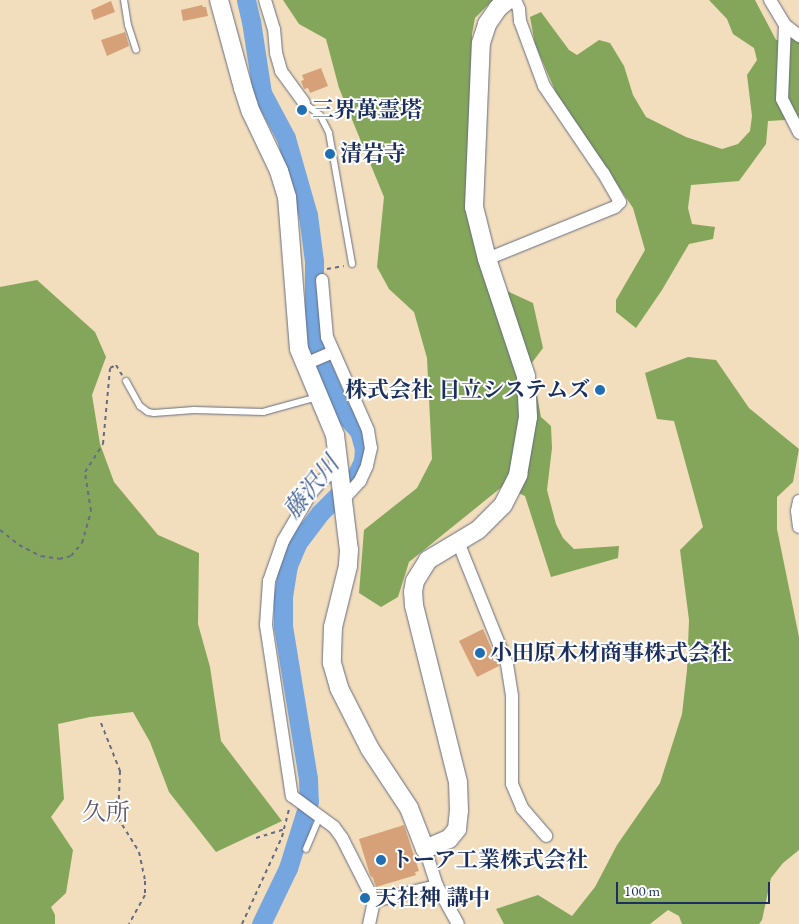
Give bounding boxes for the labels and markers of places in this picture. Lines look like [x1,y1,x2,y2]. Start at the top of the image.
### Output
place label: 三界萬霊塔 [312,97,422,123]
marker: 三界萬霊塔 [296,104,308,116]
place label: 清岩寺 [340,141,406,167]
marker: 清岩寺 [324,148,336,160]
place label: 株式会社 日立システムズ [343,377,590,403]
marker: 株式会社 日立システムズ [594,384,606,396]
place label: 小田原木材商事株式会社 [490,640,732,666]
marker: 小田原木材商事株式会社 [474,647,486,659]
place label: トーア工業株式会社 [391,847,589,873]
marker: トーア工業株式会社 [375,854,387,866]
place label: 天社神 講中 [375,885,490,911]
marker: 天社神 講中 [359,892,371,904]

